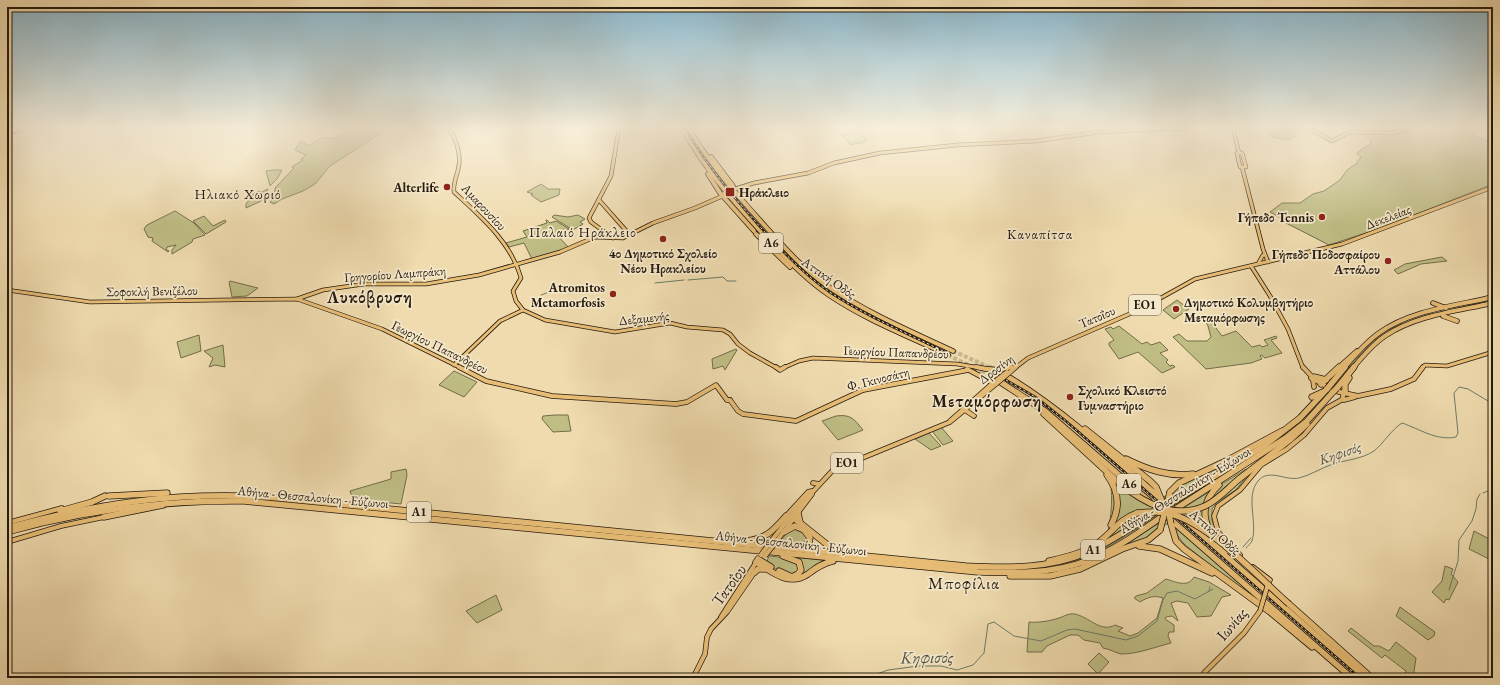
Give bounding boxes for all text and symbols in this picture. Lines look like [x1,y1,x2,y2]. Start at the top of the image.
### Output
place label: Alterlife [392,179,440,196]
street label: Αμαρουσίου [457,179,510,234]
marker: Alterlife [442,182,452,192]
place label: Ηράκλειο [739,184,790,201]
district label: Ηλιακό Χωριό [194,185,282,203]
marker: Ηράκλειο [724,186,736,198]
street label: Δεκελείας [1363,200,1414,233]
place label: Γήπεδο Tennis [1238,209,1314,226]
marker: Γήπεδο Tennis [1317,212,1327,222]
district label: Παλαιό Ηράκλειο [529,223,637,241]
district label: Καναπίτσα [1007,225,1073,243]
road number: Α6 [759,233,783,253]
marker: 4ο Δημοτικό Σχολείο Νέου Ηρακλείου [658,234,668,244]
place label: 4ο Δημοτικό Σχολείο Νέου Ηρακλείου [609,245,718,277]
place label: Γήπεδο Ποδοσφαίρου Αττάλου [1272,246,1380,278]
street label: Αττική Οδός [798,253,860,303]
marker: Γήπεδο Ποδοσφαίρου Αττάλου [1383,256,1393,266]
street label: Γρηγορίου Λαμπράκη [344,262,446,286]
place label: Atromitos Metamorfosis [531,279,605,311]
street label: Σοφοκλή Βενιζέλου [106,282,198,300]
district label: Λυκόβρυση [326,286,413,308]
marker: Atromitos Metamorfosis [608,289,618,299]
place label: Δημοτικό Κολυμβητήριο Μεταμόρφωσης [1184,294,1314,326]
road number: ΕΟ1 [1129,295,1161,315]
street label: Τατοΐου [1076,302,1118,332]
marker: Δημοτικό Κολυμβητήριο Μεταμόρφωσης [1171,304,1181,314]
street label: Δεξαμενής [618,307,671,329]
street label: Γεωργίου Παπανδρέου [389,316,491,378]
street label: Γεωργίου Παπανδρέου [843,342,949,362]
street label: Δροσίνη [975,350,1017,388]
street label: Φ. Γκινοσάτη [845,363,911,395]
place label: Σχολικό Κλειστό Γυμναστήριο [1078,382,1167,414]
district label: Μεταμόρφωση [932,390,1042,412]
marker: Σχολικό Κλειστό Γυμναστήριο [1065,392,1075,402]
water label: Κηφισός [1315,437,1364,469]
street label: Αθήνα - Θεσσαλονίκη - Εύζωνοι [1115,443,1254,538]
road number: ΕΟ1 [831,453,863,473]
road number: Α6 [1117,474,1141,494]
street label: Αθήνα - Θεσσαλονίκη - Εύζωνοι [236,482,389,512]
road number: Α1 [407,502,431,522]
street label: Αττική Οδός [1185,504,1245,559]
street label: Αθήνα - Θεσσαλονίκη - Εύζωνοι [714,527,867,559]
road number: Α1 [1081,540,1105,560]
street label: Τατοΐου [707,560,751,610]
district label: Μποφίλια [928,572,1000,594]
street label: Ιωνίας [1212,603,1253,645]
water label: Κηφισός [899,646,954,668]

